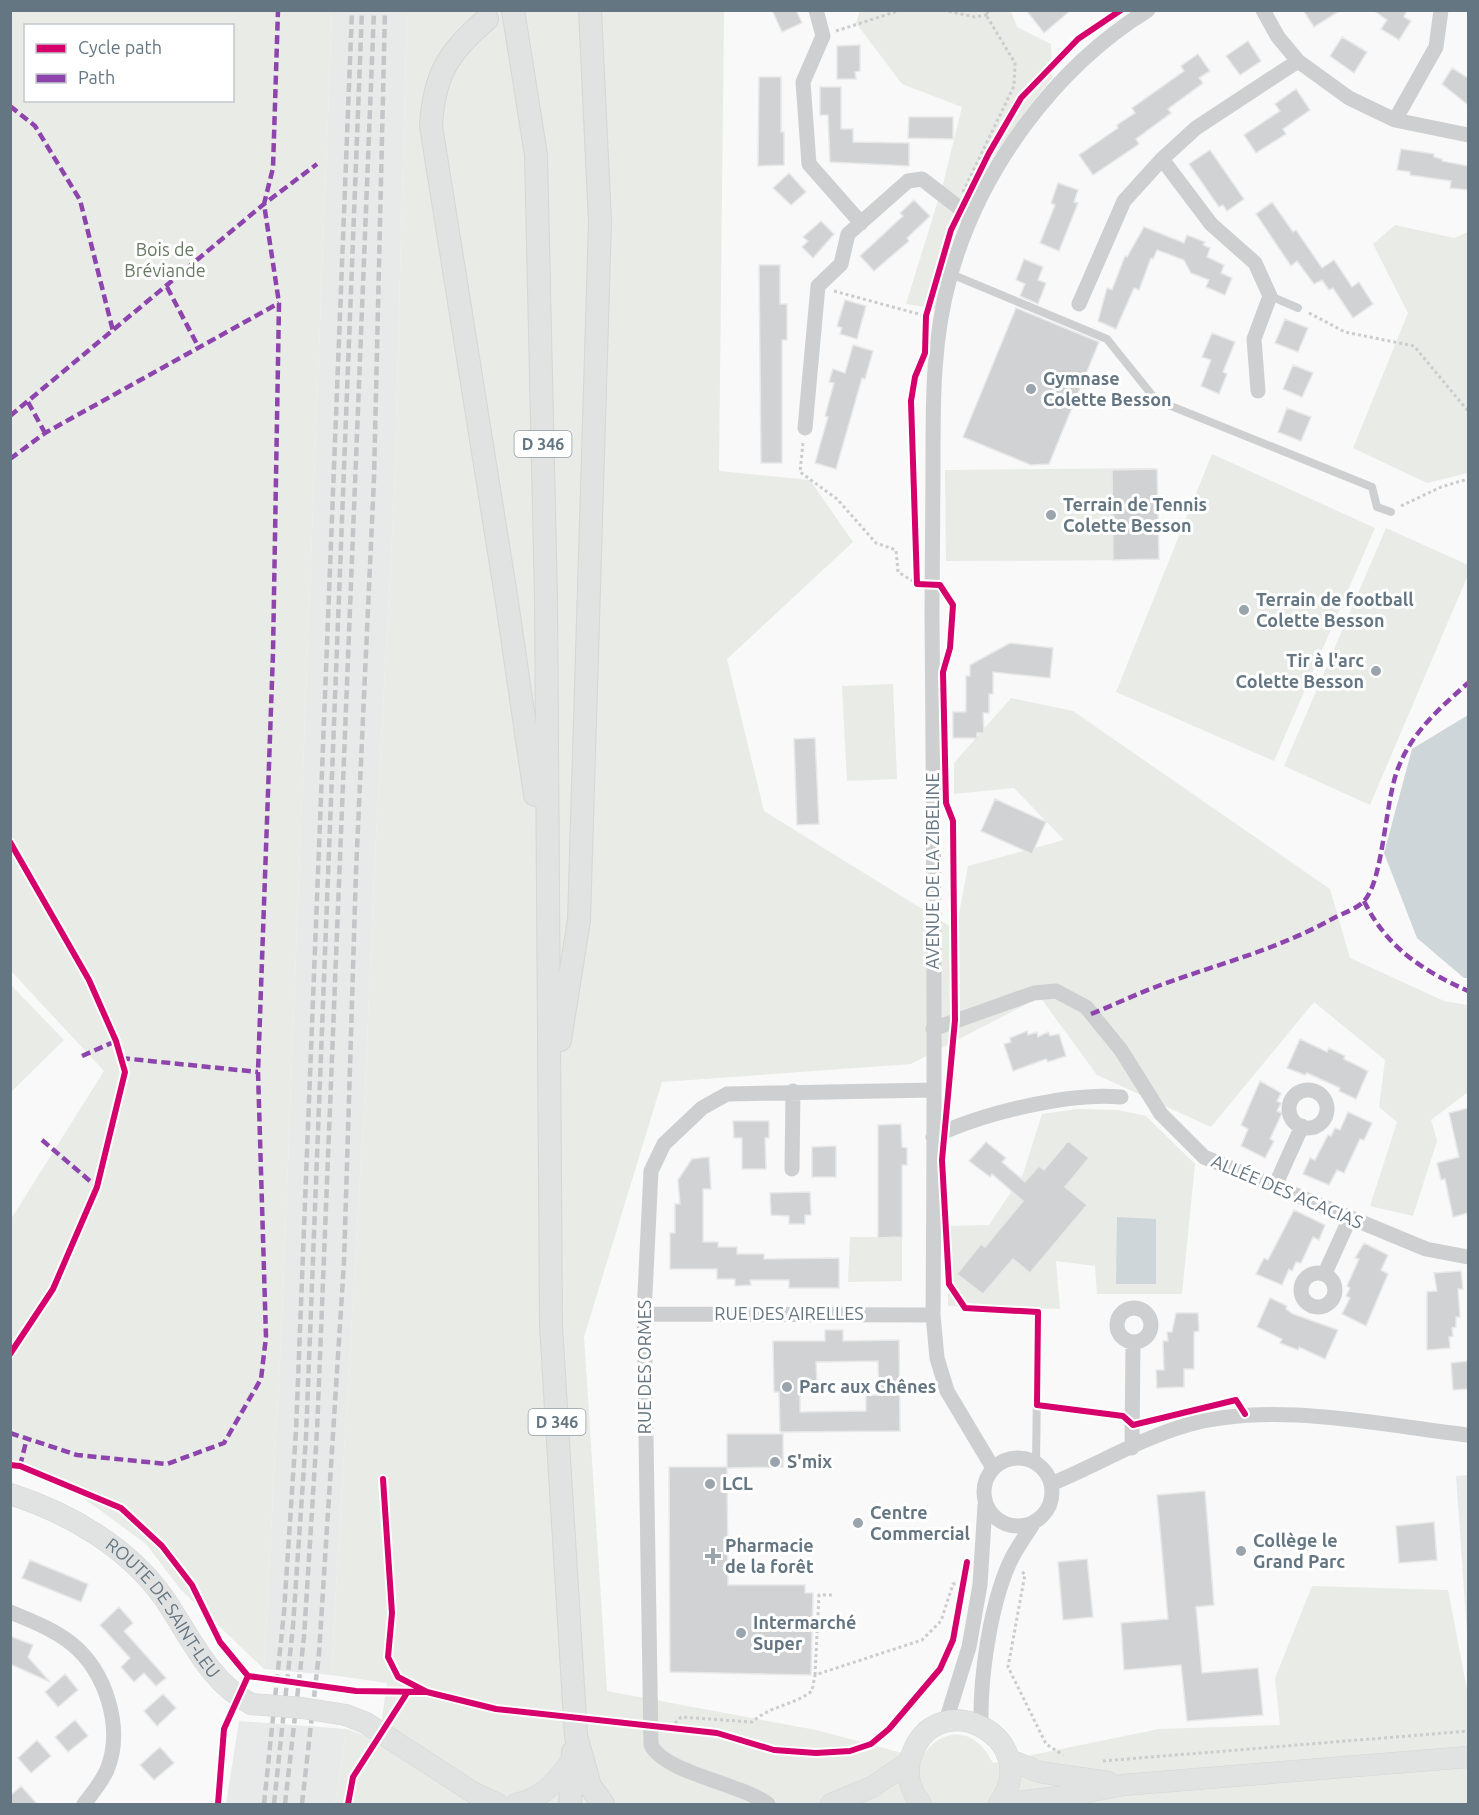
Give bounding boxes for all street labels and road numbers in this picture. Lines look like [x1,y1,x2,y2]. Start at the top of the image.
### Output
road number: D 346 [514,431,572,457]
street label: AVENUE DE LA ZIBELINE [922,772,942,970]
street label: ALLÉE DES ACACIAS [1209,1149,1366,1232]
street label: RUE DES ORMES [634,1300,654,1434]
street label: RUE DES AIRELLES [714,1303,864,1323]
road number: D 346 [528,1409,586,1435]
street label: ROUTE DE SAINT-LEU [102,1533,224,1682]

